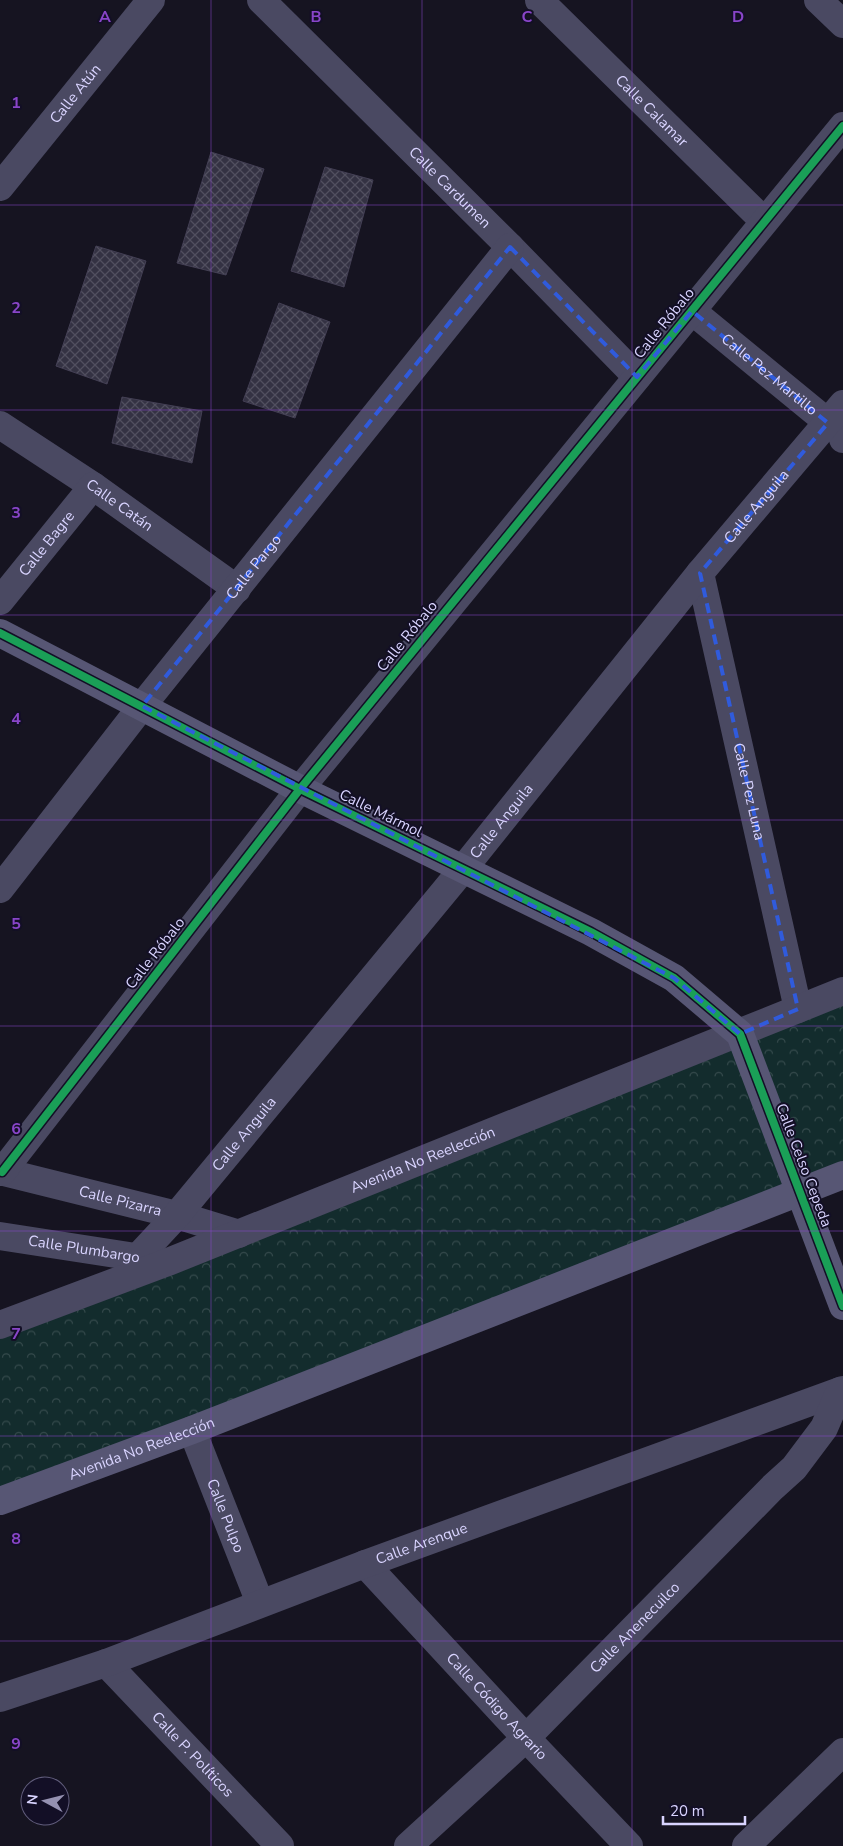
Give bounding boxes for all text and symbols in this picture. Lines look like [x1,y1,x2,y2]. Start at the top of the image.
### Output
text: A [99,6,111,28]
text: B [310,6,322,28]
text: C [522,6,533,28]
text: D [732,6,744,28]
street label: Calle Atún [45,60,106,128]
street label: Calle Calamar [611,70,693,152]
text: 1 [11,92,21,114]
street label: Calle Cardumen [404,142,495,232]
street label: Calle Róbalo [629,283,699,363]
text: 2 [11,297,21,319]
street label: Calle Pez Martillo [717,329,822,420]
street label: Calle Anguila [719,465,793,548]
street label: Calle Catán [82,474,157,536]
text: 3 [11,502,21,524]
street label: Calle Bagre [14,507,79,580]
street label: Calle Pargo [221,530,286,604]
street label: Calle Róbalo [372,596,442,676]
text: 4 [11,708,21,730]
street label: Calle Pez Luna [728,741,770,842]
street label: Calle Anguila [465,779,538,863]
street label: Calle Mármol [336,784,426,842]
text: 5 [11,913,21,935]
street label: Calle Róbalo [121,913,189,993]
street label: Calle Anguila [207,1092,281,1175]
street label: Calle Celso Cepeda [771,1100,837,1230]
text: 6 [11,1118,21,1140]
street label: Avenida No Reelección [347,1122,498,1198]
street label: Calle Pizarra [77,1181,164,1221]
street label: Calle Plumbargo [27,1230,141,1268]
text: 7 [11,1323,21,1345]
street label: Avenida No Reelección [66,1412,218,1485]
street label: Calle Pulpo [202,1476,249,1556]
street label: Calle Arenque [373,1518,470,1569]
text: 8 [11,1528,21,1550]
street label: Calle Anenecuilco [585,1577,684,1678]
street label: Calle Código Agrario [442,1648,552,1764]
street label: Calle P. Políticos [147,1707,238,1801]
text: 9 [11,1733,21,1755]
north arrow [20,1776,70,1826]
text: N [23,1793,43,1806]
scale bar [663,1794,746,1826]
text: 20 m [670,1801,705,1821]

